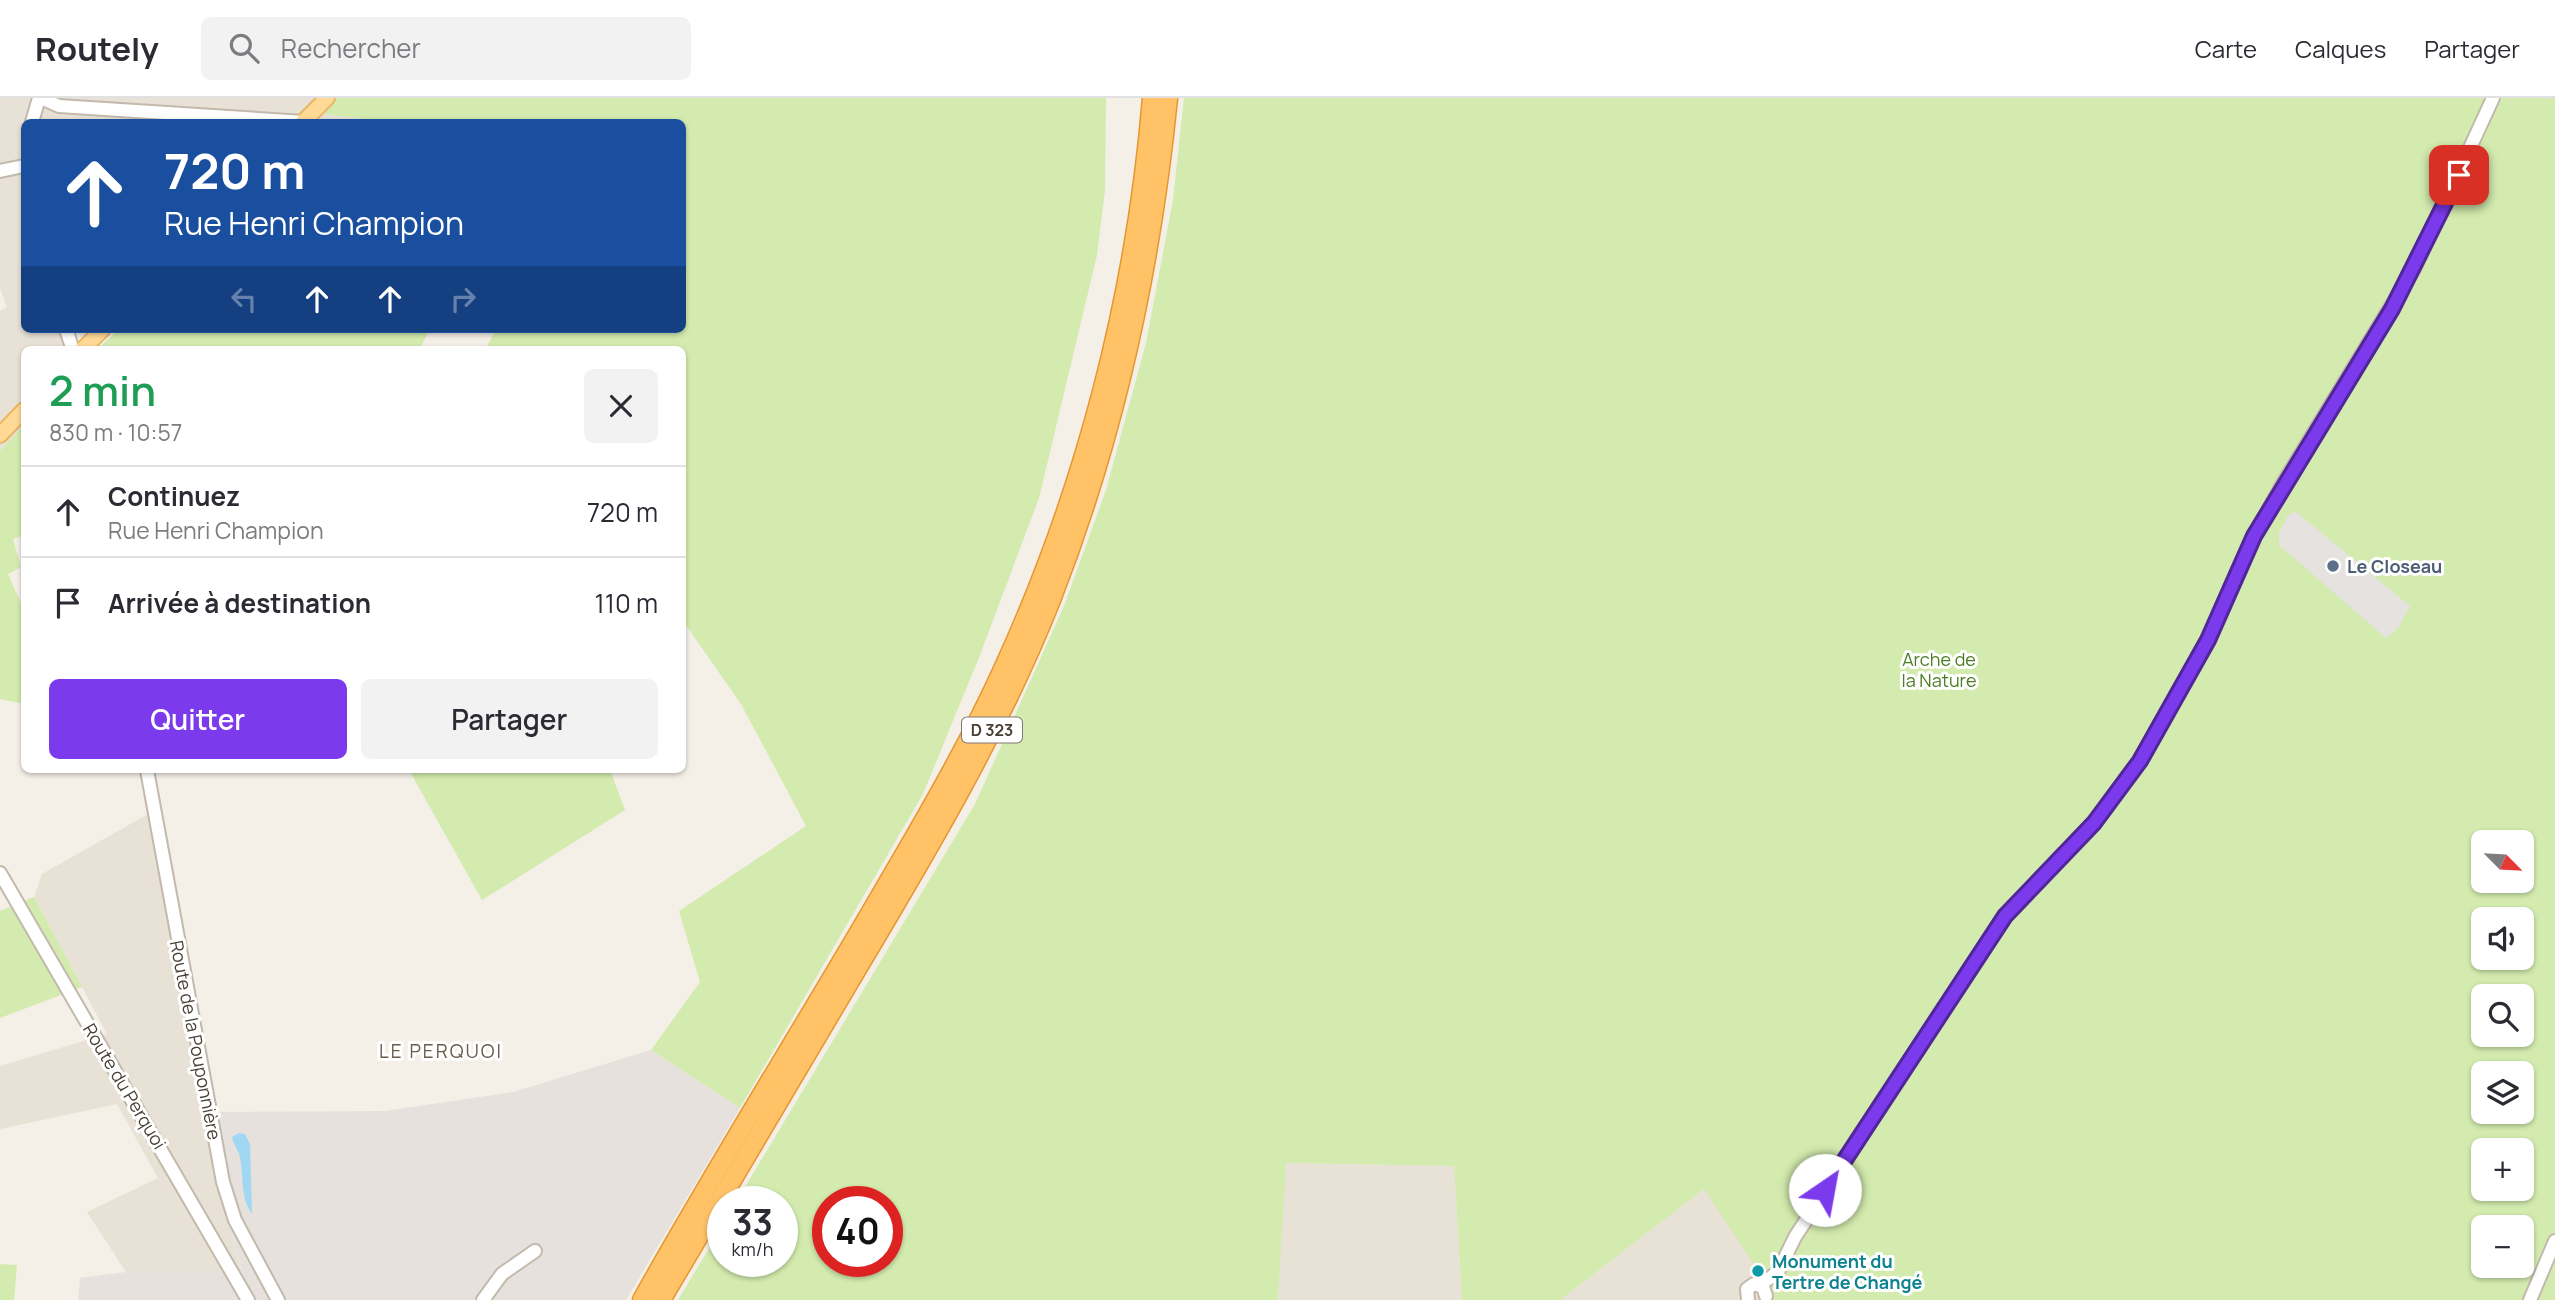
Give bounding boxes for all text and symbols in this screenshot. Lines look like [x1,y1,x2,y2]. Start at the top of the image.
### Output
search box [201,17,691,80]
text: Routely [35,26,159,71]
icon: search [225,29,263,67]
text: Rechercher [281,30,421,66]
text: Carte [2195,32,2257,65]
text: Calques [2295,32,2386,65]
text: Partager [2424,32,2520,65]
text: 720 m [164,137,305,204]
pin [2429,145,2489,205]
icon: ahead [49,147,140,238]
icon: arrive [2440,156,2478,194]
text: Rue Henri Champion [164,201,464,245]
icon: left [225,280,263,318]
icon: ahead [298,280,336,318]
icon: ahead [371,280,409,318]
icon: right [444,280,482,318]
text: 2 min [49,361,156,419]
button: close [584,369,658,443]
text: 830 m · 10:57 [49,416,182,448]
text: Continuez [108,478,240,514]
icon: ahead [49,493,87,531]
text: 720 m [587,494,658,530]
text: Rue Henri Champion [108,514,324,546]
place label: Le Closeau [2347,554,2442,578]
marker: Le Closeau [2325,558,2341,574]
icon: arrive [49,584,87,622]
text: Arrivée à destination [108,585,371,621]
text: 110 m [595,585,658,621]
park label: Arche de la Nature [1902,647,1976,692]
button: Quitter [49,679,347,759]
button: Partager [361,679,658,759]
road number: D 323 [962,718,1022,743]
north arrow [2471,830,2534,892]
map controls [2471,830,2534,1278]
button: sound [2471,907,2534,970]
street label: Route de la Pouponnière [165,938,227,1142]
button: search [2471,984,2534,1047]
street label: Route du Perquoi [78,1019,172,1153]
district label: LE PERQUOI [379,1038,503,1064]
button: layers [2471,1061,2534,1124]
button: + [2471,1138,2534,1201]
position arrow [1788,1153,1862,1227]
speed limit sign: 40 [812,1186,903,1277]
text: 33 [732,1198,773,1246]
button: − [2471,1215,2534,1278]
text: km/h [732,1237,773,1261]
place label: Monument du Tertre de Changé [1772,1249,1923,1294]
marker: Monument du Tertre de Changé [1750,1263,1766,1279]

